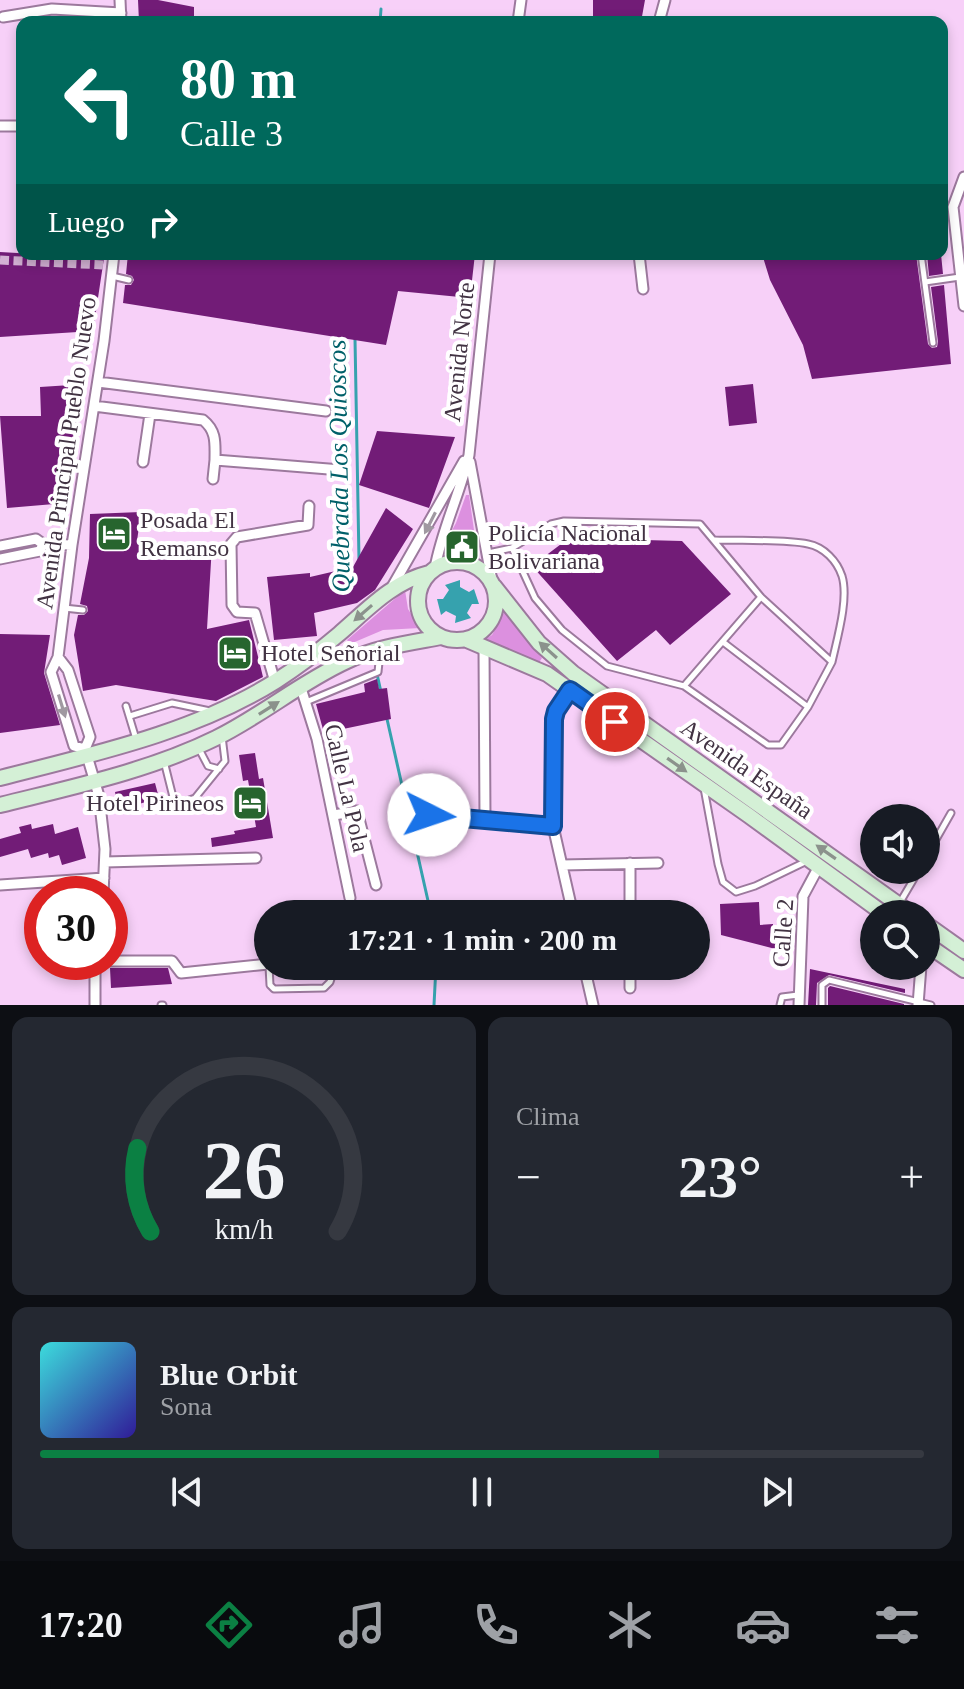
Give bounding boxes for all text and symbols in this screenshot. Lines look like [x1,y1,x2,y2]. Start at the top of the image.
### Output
icon: left [48,48,152,152]
text: 80 m [180,48,297,110]
text: Calle 3 [180,114,283,154]
icon: right [141,200,185,244]
text: Luego [48,205,125,238]
street label: Avenida Norte [439,281,479,423]
street label: Avenida Principal Pueblo Nuevo [31,295,101,611]
water label: Quebrada Los Quioscos [322,339,356,593]
place label: Posada El Remanso [140,507,236,561]
one-way arrow [424,511,437,534]
hotel icon: Posada El Remanso [95,515,133,553]
place label: Policía Nacional Bolivariana [488,520,648,574]
public building icon: Policía Nacional Bolivariana [443,528,481,566]
one-way arrow [354,604,374,621]
hotel icon: Hotel Señorial [216,634,254,672]
place label: Hotel Señorial [261,640,401,666]
one-way arrow [538,642,557,660]
pin [581,688,649,756]
one-way arrow [56,695,69,719]
icon: arrive [593,700,637,744]
one-way arrow [258,702,280,716]
street label: Avenida España [676,714,818,824]
street label: Calle La Pola [320,721,374,855]
one-way arrow [667,757,688,772]
position arrow [387,773,471,857]
hotel icon: Hotel Pirineos [231,784,269,822]
place label: Hotel Pirineos [86,790,224,816]
map controls [860,804,940,980]
button: sound [860,804,940,884]
one-way arrow [815,845,836,860]
speed limit sign: 30 [24,876,128,980]
street label: Calle 2 [768,898,798,968]
button: search [860,900,940,980]
text: 17:21 · 1 min · 200 m [347,923,617,956]
text: Clima [516,1102,580,1131]
text: 26 [202,1124,286,1216]
text: 23° [678,1144,762,1210]
text: − [516,1153,541,1202]
text: + [899,1153,924,1202]
text: km/h [215,1214,273,1245]
text: Blue Orbit [160,1358,298,1391]
text: Sona [160,1392,212,1421]
icon: previous [165,1470,209,1514]
icon: pause [460,1470,504,1514]
icon: next [755,1470,799,1514]
icon: directions [201,1597,257,1653]
icon: music [334,1597,390,1653]
icon: phone [468,1597,524,1653]
icon: climate [602,1597,658,1653]
icon: car [735,1597,791,1653]
icon: filters [869,1597,925,1653]
text: 17:20 [39,1605,123,1645]

